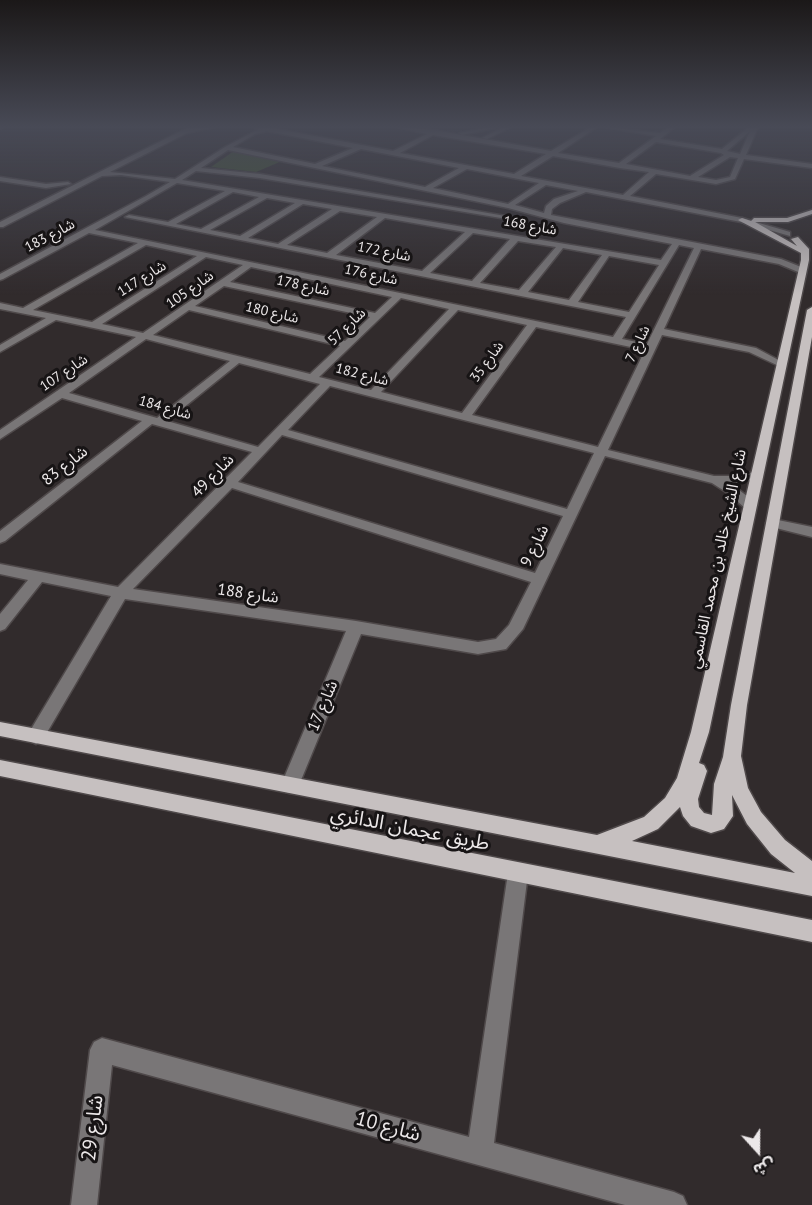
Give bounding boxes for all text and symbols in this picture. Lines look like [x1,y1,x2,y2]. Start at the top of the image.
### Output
street label: شارع 168 [502,213,558,239]
street label: شارع 183 [22,216,78,256]
street label: شارع 172 [356,239,412,265]
street label: شارع 117 [115,258,169,300]
street label: شارع 176 [343,261,399,289]
street label: شارع 105 [163,268,217,312]
street label: شارع 178 [275,272,331,300]
street label: شارع 180 [244,299,300,327]
street label: شارع 57 [325,305,369,349]
street label: شارع 7 [622,323,654,365]
street label: شارع 35 [467,338,507,386]
street label: شارع 107 [37,351,91,395]
street label: شارع 182 [334,360,390,390]
street label: شارع 184 [137,392,193,424]
street label: شارع 83 [38,442,92,490]
street label: شارع الشيخ خالد بن محمد القاسمي [685,448,751,670]
street label: شارع 49 [188,450,238,502]
street label: شارع 9 [517,522,553,570]
street label: شارع 188 [216,580,280,608]
street label: شارع 17 [304,678,342,734]
street label: طريق عجمان الدائري [328,802,492,856]
street label: شارع 29 [77,1094,109,1162]
street label: شارع 10 [353,1107,423,1147]
north arrow [728,1121,788,1181]
text: ش [751,1155,778,1181]

